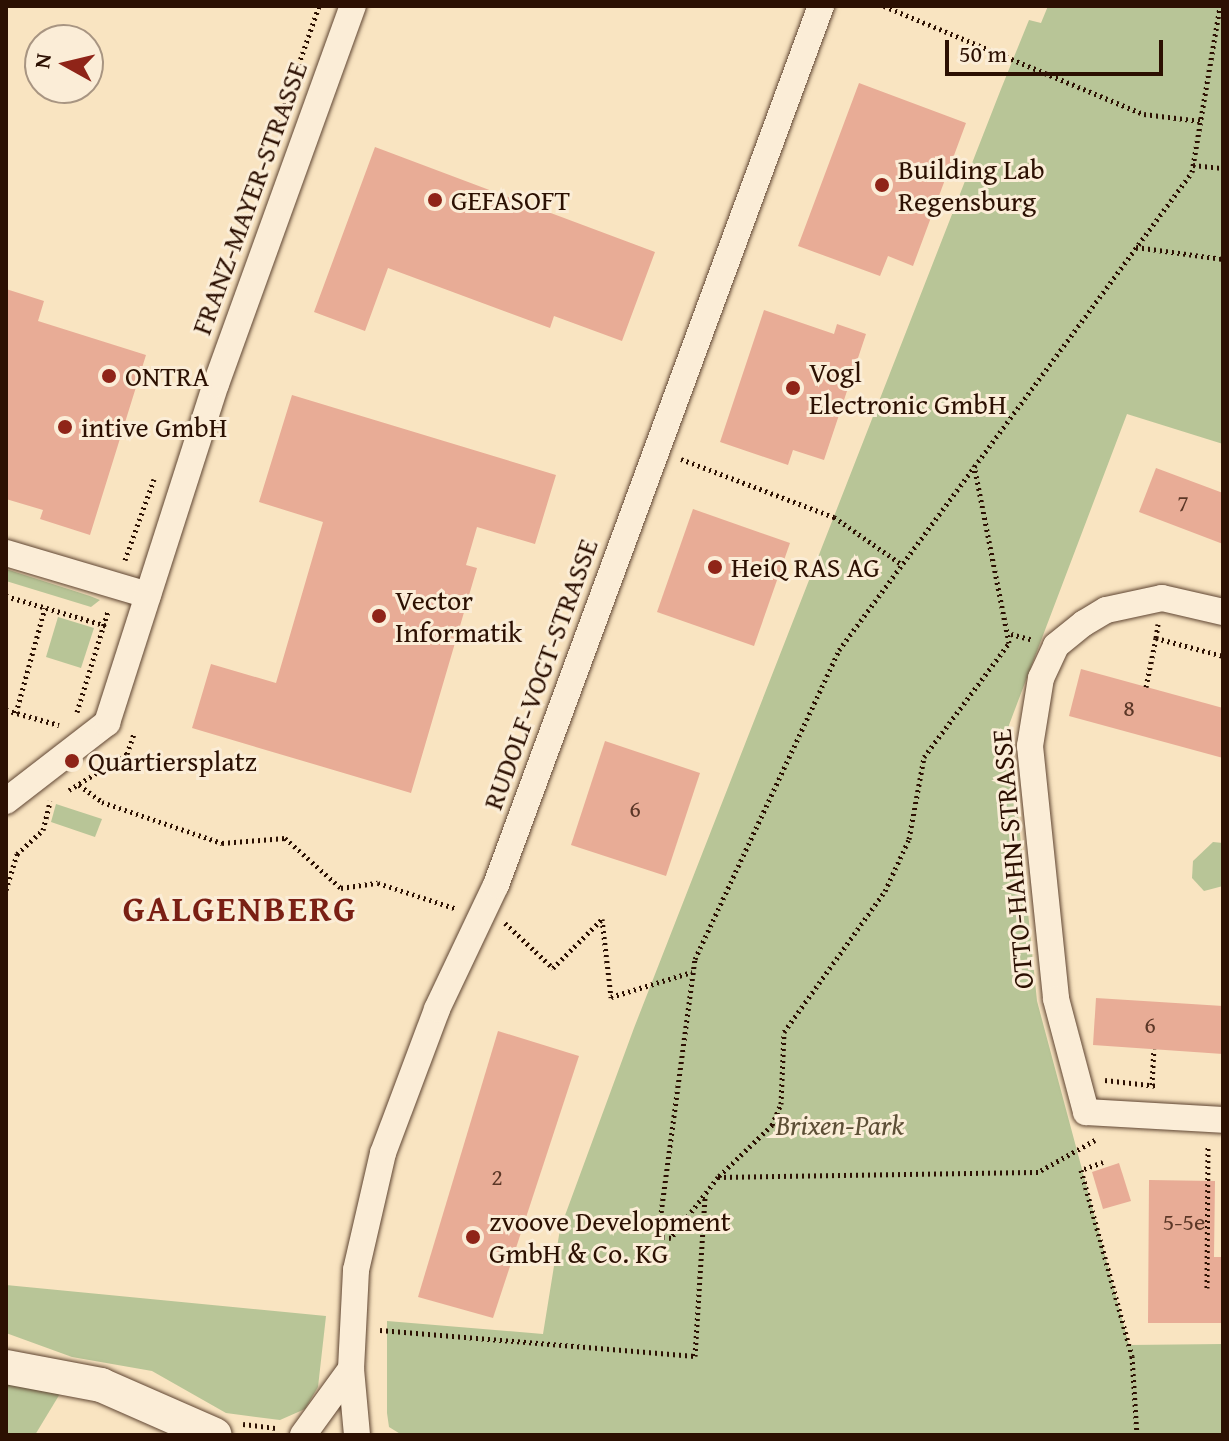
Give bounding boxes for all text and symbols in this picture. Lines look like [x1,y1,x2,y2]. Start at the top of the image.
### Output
north arrow [24,24,104,104]
scale bar [949,24,1167,74]
text: 50 m [959,36,1007,71]
text: N [25,51,59,70]
street label: FRANZ-MAYER-STRASSE [184,57,314,339]
place label: Building Lab Regensburg [898,152,1045,218]
marker: Building Lab Regensburg [873,176,891,194]
place label: GEFASOFT [451,183,570,217]
marker: GEFASOFT [426,191,444,209]
place label: Vogl Electronic GmbH [809,355,1006,421]
place label: ONTRA [125,359,209,393]
marker: ONTRA [100,367,118,385]
marker: Vogl Electronic GmbH [784,379,802,397]
place label: intive GmbH [81,410,227,444]
marker: intive GmbH [56,418,74,436]
house number: 7 [1177,489,1189,517]
street label: RUDOLF-VOGT-STRASSE [475,534,605,814]
place label: HeiQ RAS AG [731,550,880,584]
marker: HeiQ RAS AG [706,558,724,576]
place label: Vector Informatik [395,583,522,649]
marker: Vector Informatik [370,607,388,625]
house number: 8 [1123,694,1135,722]
street label: OTTO-HAHN-STRASSE [984,728,1040,990]
place label: Quartiersplatz [88,744,257,778]
marker: Quartiersplatz [63,752,81,770]
house number: 6 [629,795,641,823]
district label: GALGENBERG [123,886,357,930]
house number: 6 [1144,1011,1156,1039]
park label: Brixen-Park [776,1108,904,1142]
house number: 2 [491,1163,503,1191]
place label: zvoove Development GmbH & Co. KG [489,1204,731,1270]
house number: 5-5e [1163,1208,1205,1236]
marker: zvoove Development GmbH & Co. KG [464,1228,482,1246]

